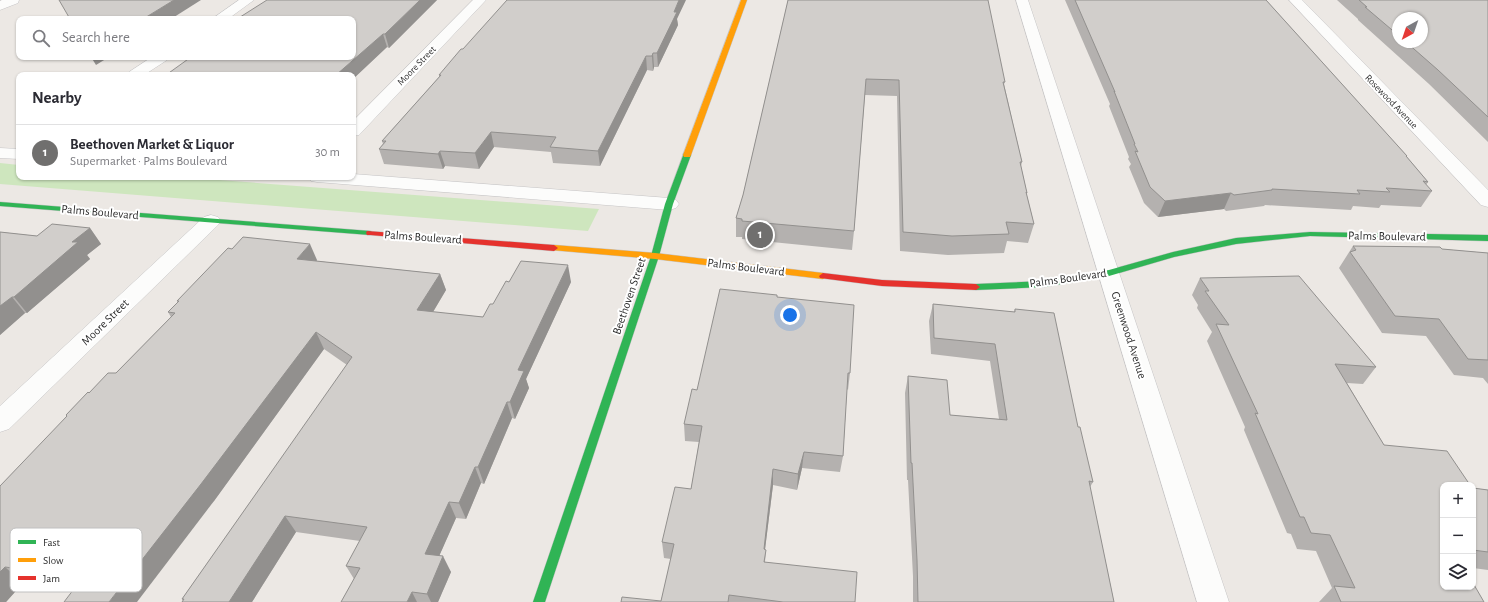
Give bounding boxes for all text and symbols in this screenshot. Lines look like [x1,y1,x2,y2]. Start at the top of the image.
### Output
north arrow [1392,12,1428,48]
search box [16,16,356,60]
icon: search [30,27,52,49]
text: Search here [62,30,130,45]
street label: Moore Street [396,44,438,87]
street label: Rosewood Avenue [1363,73,1420,131]
text: Nearby [32,89,82,106]
text: Beethoven Market & Liquor [70,137,234,152]
text: 1 [43,146,47,159]
text: 30 m [315,146,340,159]
text: Supermarket · Palms Boulevard [70,155,227,168]
street label: Palms Boulevard [61,203,139,221]
pin: 1 [747,220,773,250]
street label: Palms Boulevard [384,228,462,246]
street label: Palms Boulevard [1348,229,1426,243]
street label: Beethoven Street [610,256,648,336]
street label: Palms Boulevard [707,256,785,278]
street label: Palms Boulevard [1029,267,1107,289]
street label: Greenwood Avenue [1109,290,1149,380]
street label: Moore Street [79,297,131,347]
your location [780,305,800,325]
map controls [1440,482,1476,590]
button: + [1440,482,1476,518]
button: − [1440,518,1476,554]
legend [10,528,142,592]
text: Fast [43,537,61,548]
button: layers [1440,554,1476,590]
text: Slow [43,555,64,566]
text: Jam [43,573,60,584]

